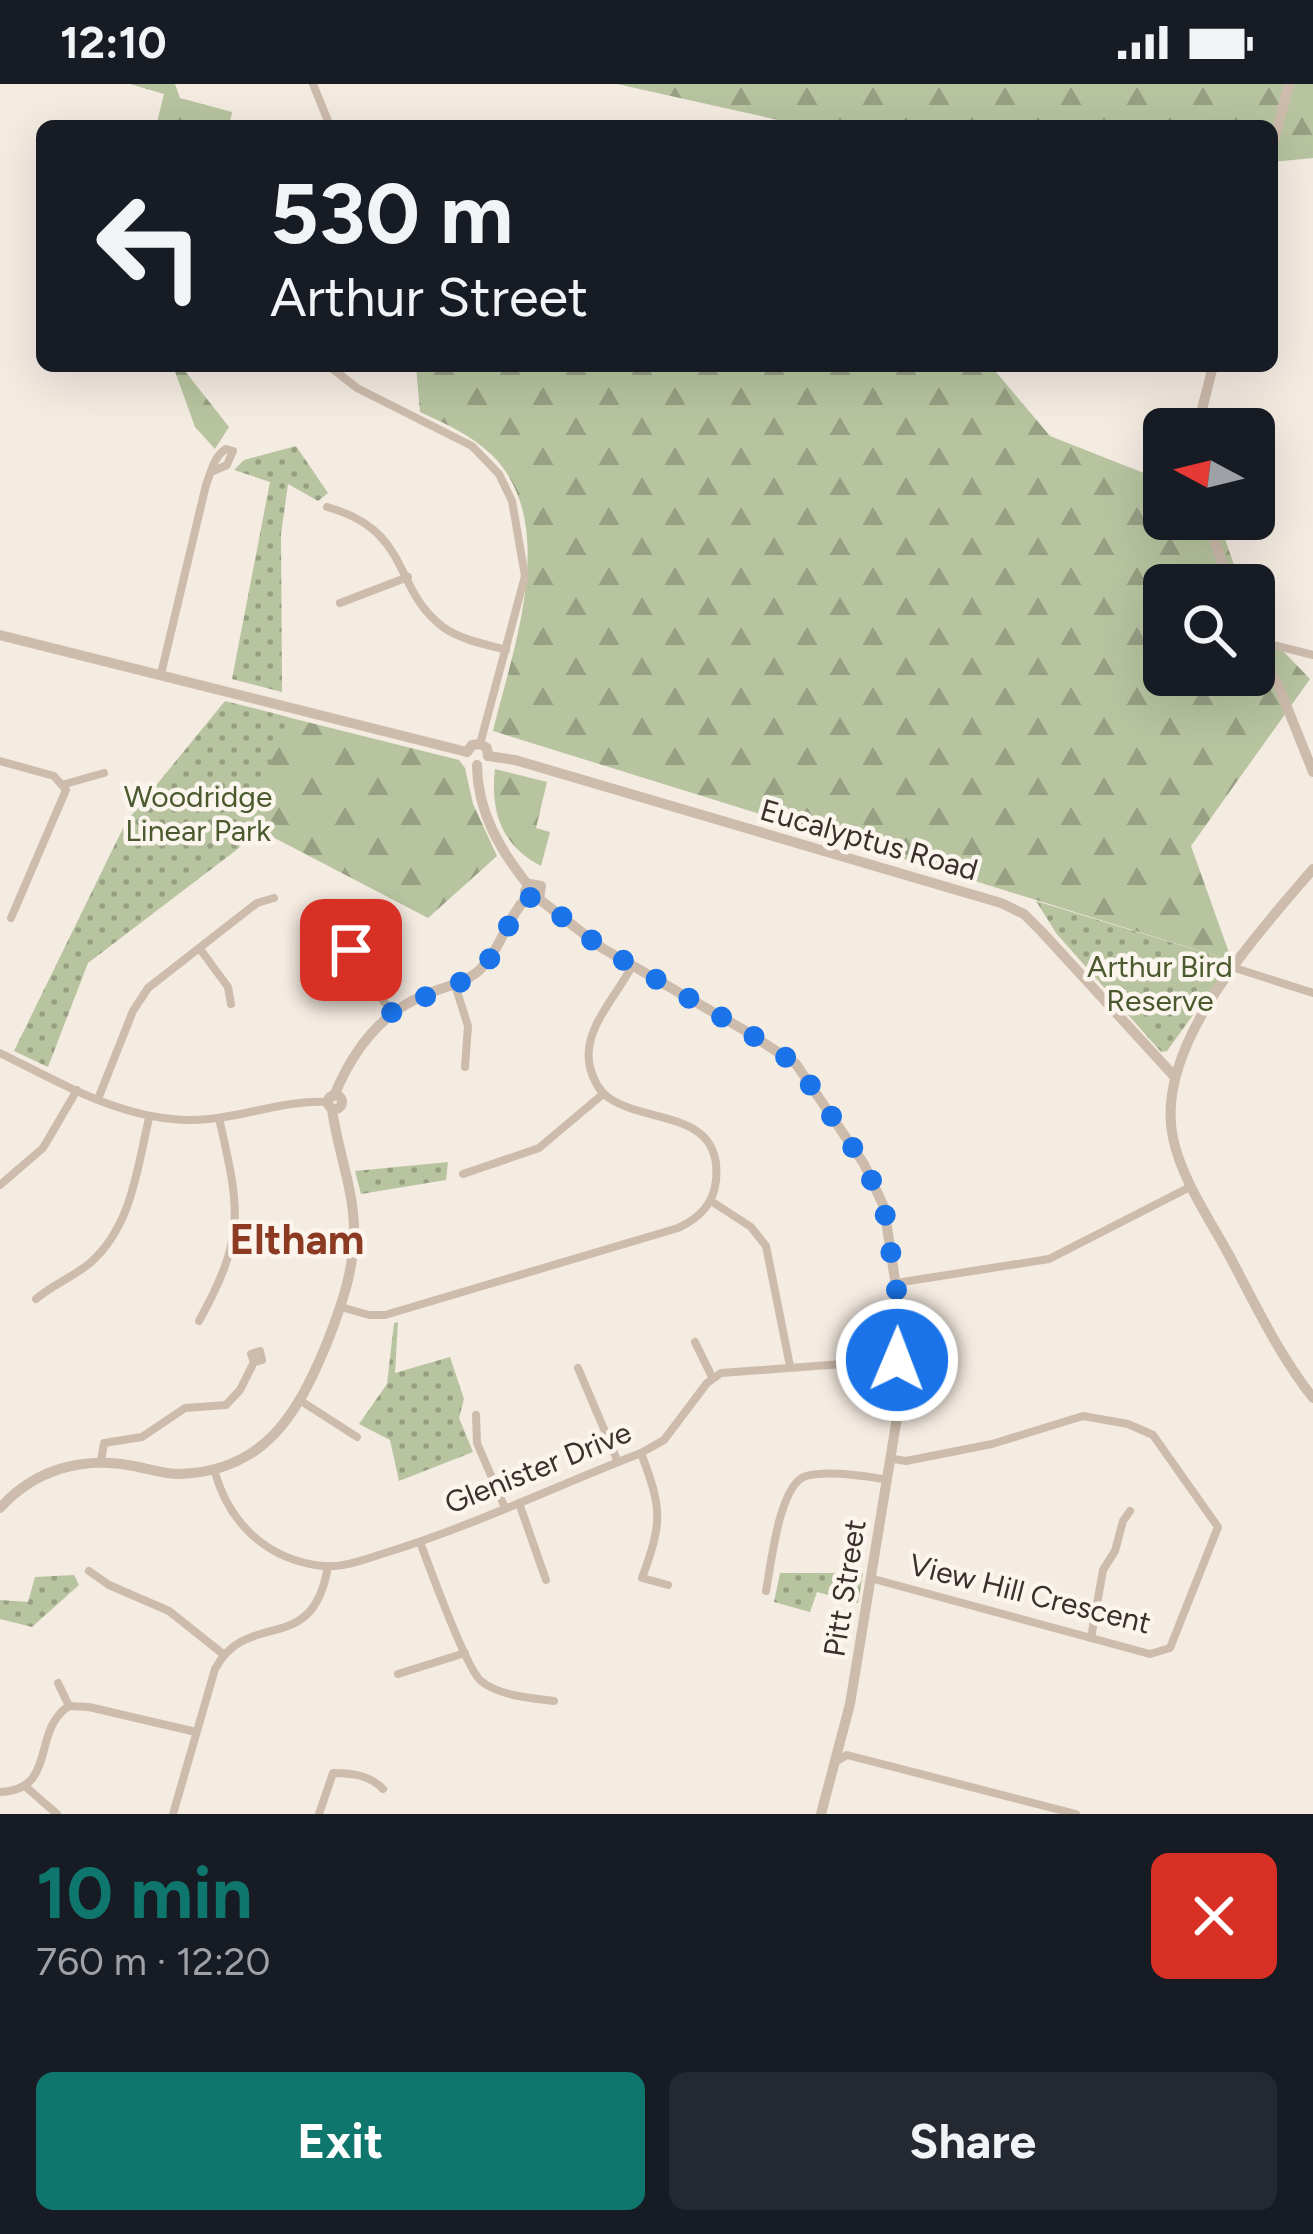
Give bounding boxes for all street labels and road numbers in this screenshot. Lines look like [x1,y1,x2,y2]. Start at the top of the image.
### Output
street label: Eucalyptus Road [756,791,982,888]
street label: Glenister Drive [439,1413,637,1522]
street label: Pitt Street [815,1517,874,1659]
street label: View Hill Crescent [906,1546,1155,1641]

